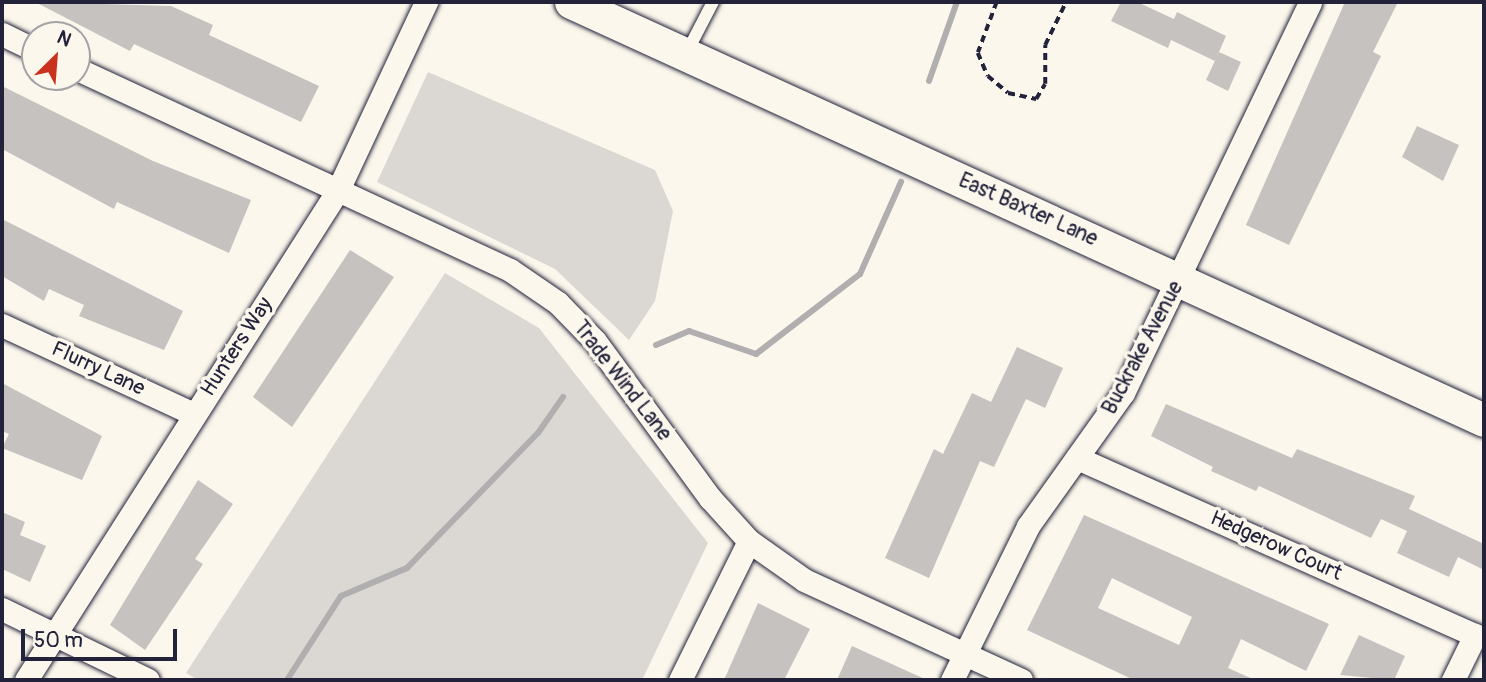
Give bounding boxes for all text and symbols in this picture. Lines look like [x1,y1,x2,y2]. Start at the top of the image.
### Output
north arrow [21,21,91,91]
text: N [53,25,75,52]
street label: East Baxter Lane [955,168,1101,252]
street label: Buckrake Avenue [1097,277,1189,419]
street label: Hunters Way [196,293,278,401]
street label: Trade Wind Lane [567,316,677,446]
street label: Flurry Lane [47,336,149,402]
street label: Hedgerow Court [1206,506,1346,586]
scale bar [24,616,180,660]
text: 50 m [34,627,83,654]

